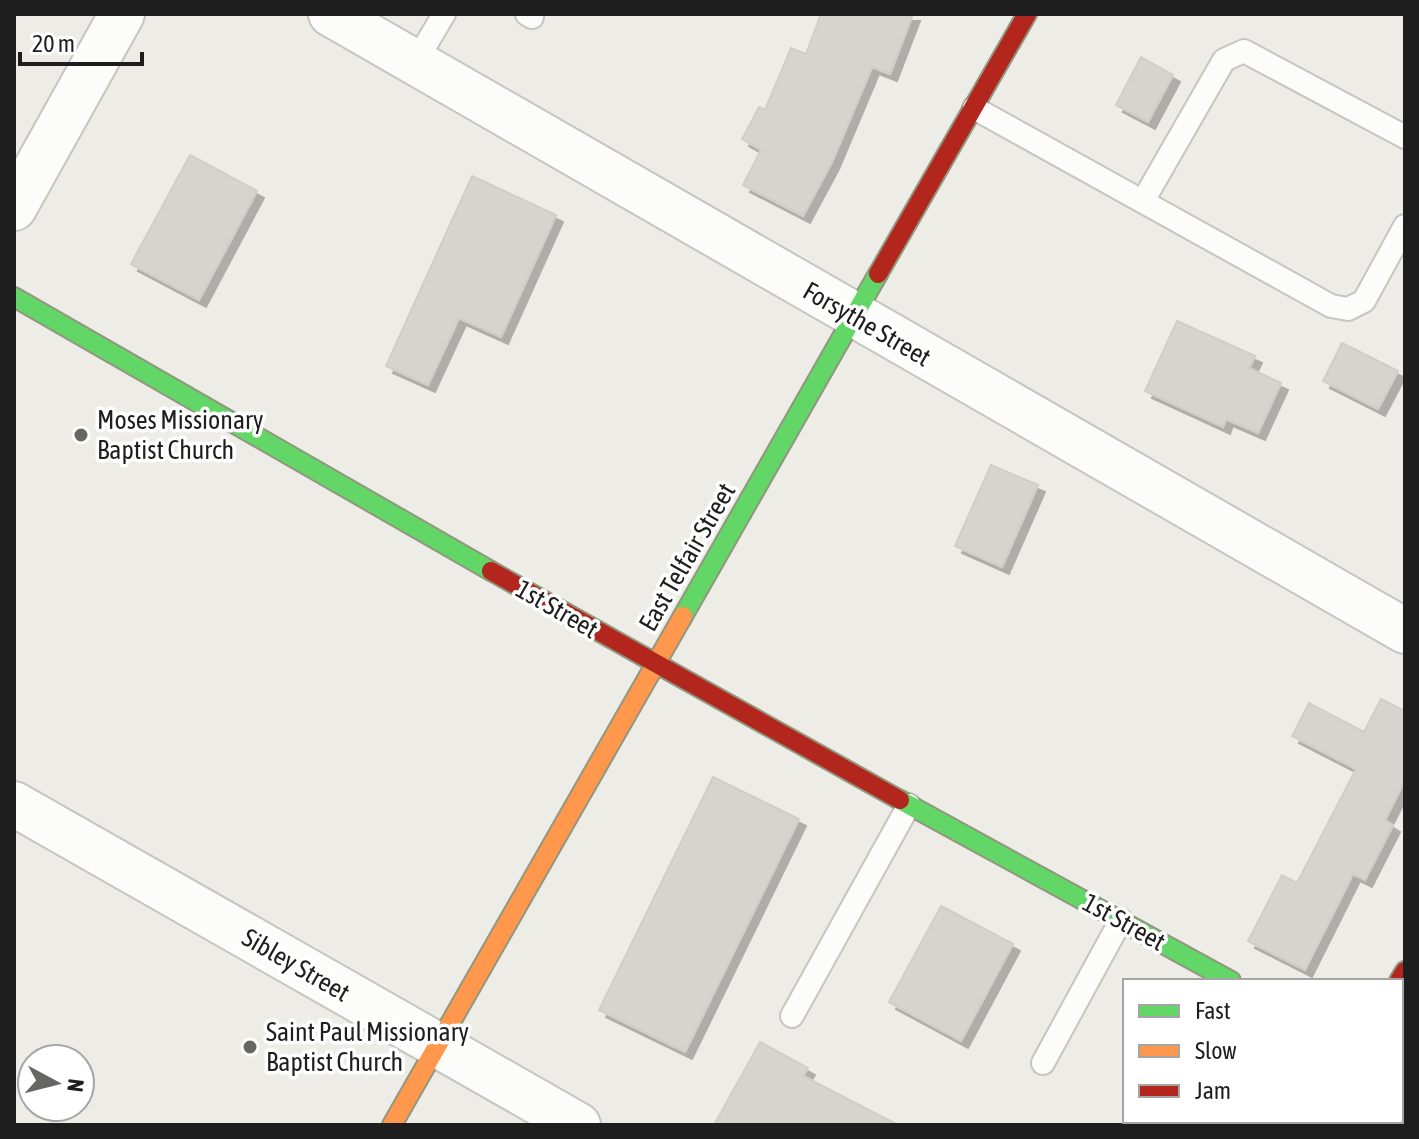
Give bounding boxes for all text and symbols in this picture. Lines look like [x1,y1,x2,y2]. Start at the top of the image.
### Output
scale bar [20,16,142,66]
text: 20 m [32,30,75,57]
street label: Forsythe Street [798,275,936,373]
place label: Moses Missionary Baptist Church [97,405,264,465]
marker: Moses Missionary Baptist Church [72,426,90,444]
street label: East Telfair Street [633,478,741,636]
street label: 1st Street [511,574,603,644]
street label: 1st Street [1078,887,1170,957]
street label: Sibley Street [237,922,355,1008]
legend [1123,979,1403,1123]
text: Fast [1195,997,1231,1024]
place label: Saint Paul Missionary Baptist Church [266,1017,469,1077]
text: Slow [1195,1037,1237,1064]
marker: Saint Paul Missionary Baptist Church [241,1038,259,1056]
north arrow [16,1043,96,1123]
text: N [62,1077,90,1093]
text: Jam [1195,1077,1231,1104]

